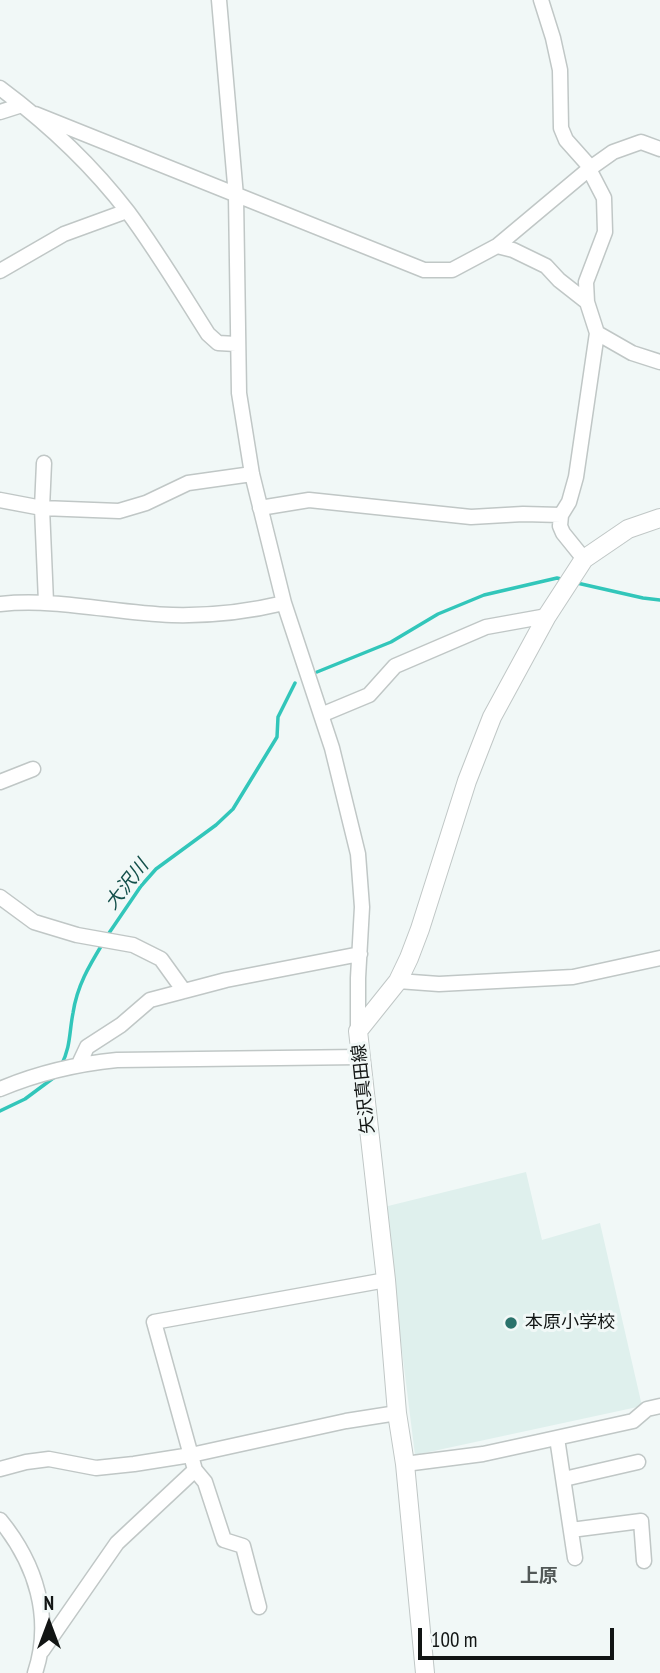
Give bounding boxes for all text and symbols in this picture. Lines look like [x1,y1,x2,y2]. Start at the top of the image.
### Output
water label: 大沢川 [100,856,154,914]
street label: 矢沢真田線 [349,1043,379,1135]
place label: 本原小学校 [525,1312,615,1334]
marker: 本原小学校 [503,1315,519,1331]
district label: 上原 [520,1566,558,1588]
north arrow [14,1589,84,1659]
text: N [44,1591,54,1615]
scale bar [422,1614,618,1658]
text: 100 m [431,1626,477,1653]

